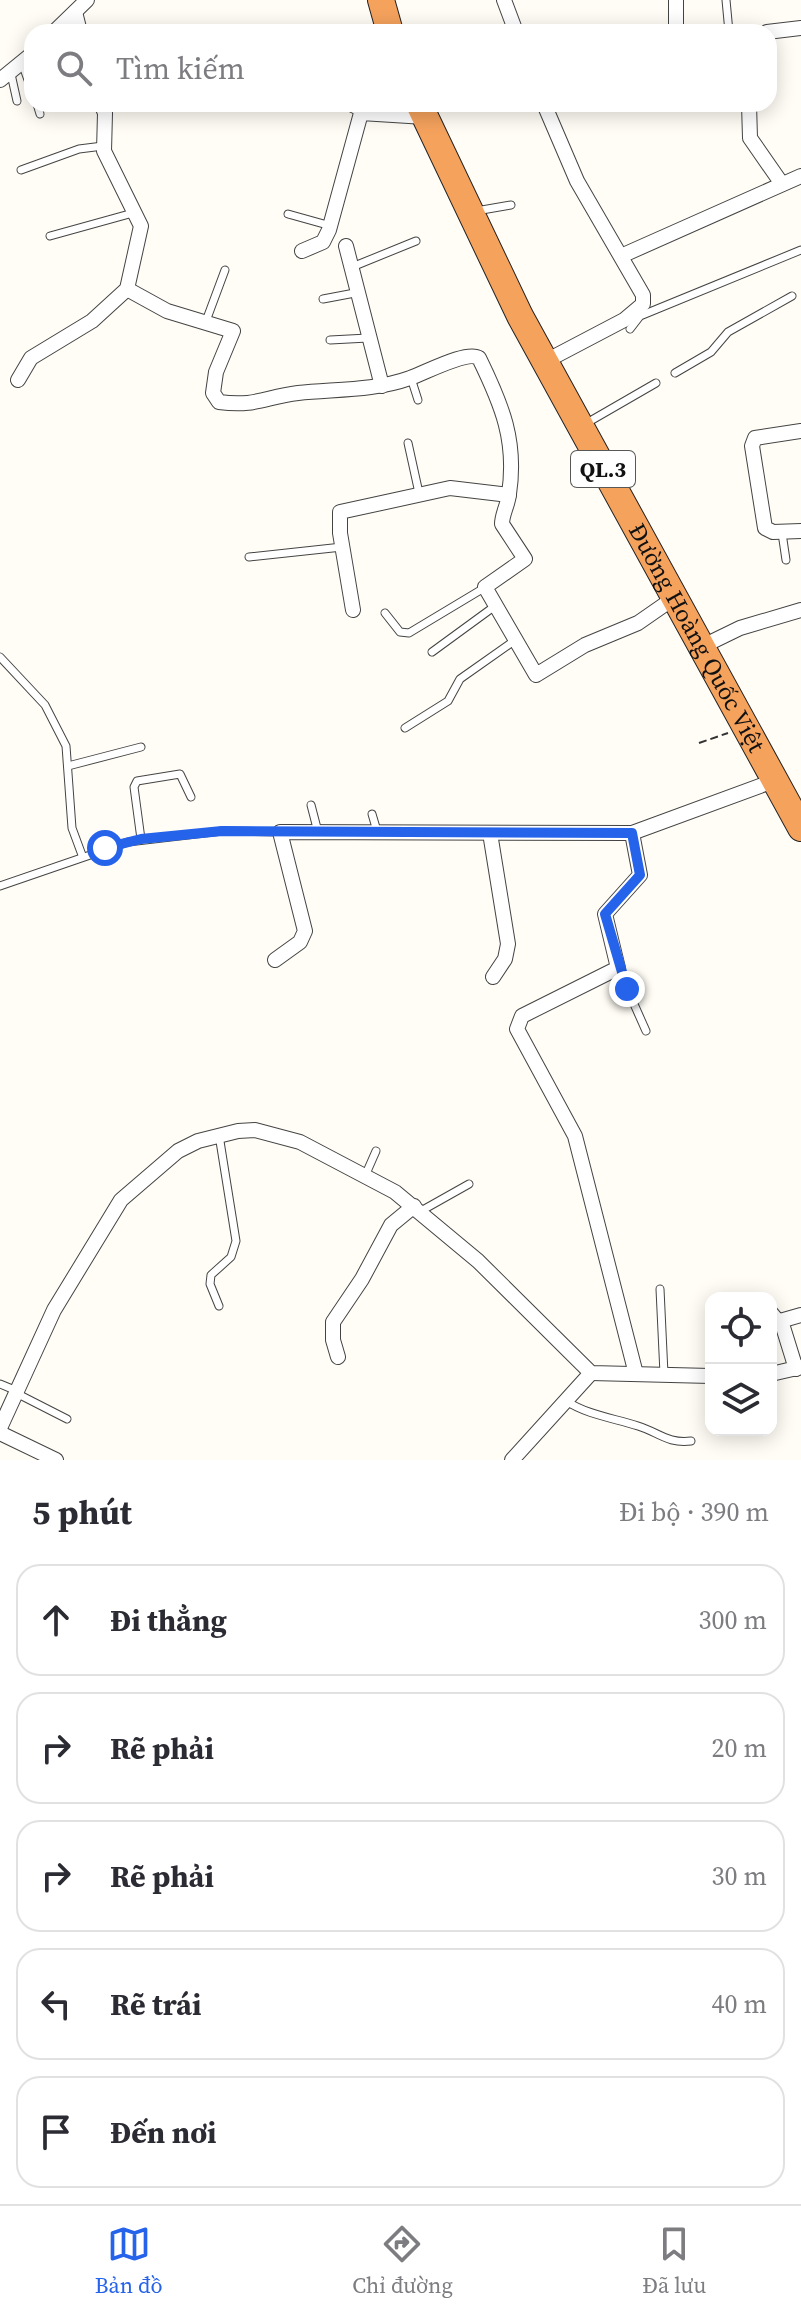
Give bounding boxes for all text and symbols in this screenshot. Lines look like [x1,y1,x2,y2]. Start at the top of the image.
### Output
search box [24,24,777,112]
icon: search [52,46,96,90]
text: Tìm kiếm [116,48,245,89]
road number: QL.3 [571,451,635,487]
street label: Đường Hoàng Quốc Việt [621,517,773,758]
route start [87,830,123,866]
route end [609,971,645,1007]
map controls [705,1292,777,1436]
button: locate [705,1292,777,1364]
button: layers [705,1364,777,1436]
text: 5 phút [32,1489,132,1535]
text: Đi bộ · 390 m [619,1494,769,1530]
icon: ahead [34,1598,78,1642]
text: Đi thẳng [110,1600,227,1641]
text: 300 m [699,1602,767,1638]
icon: right [34,1726,78,1770]
text: Rẽ phải [110,1728,214,1769]
text: 20 m [712,1730,767,1766]
icon: right [34,1854,78,1898]
text: Rẽ phải [110,1856,214,1897]
text: 30 m [712,1858,767,1894]
icon: left [34,1982,78,2026]
text: Rẽ trái [110,1984,201,2025]
text: 40 m [712,1986,767,2022]
icon: arrive [34,2110,78,2154]
text: Đến nơi [110,2112,217,2153]
tab: Bản đồ [95,2222,163,2300]
tab: Chỉ đường [352,2222,453,2300]
tab: Đã lưu [642,2222,706,2300]

